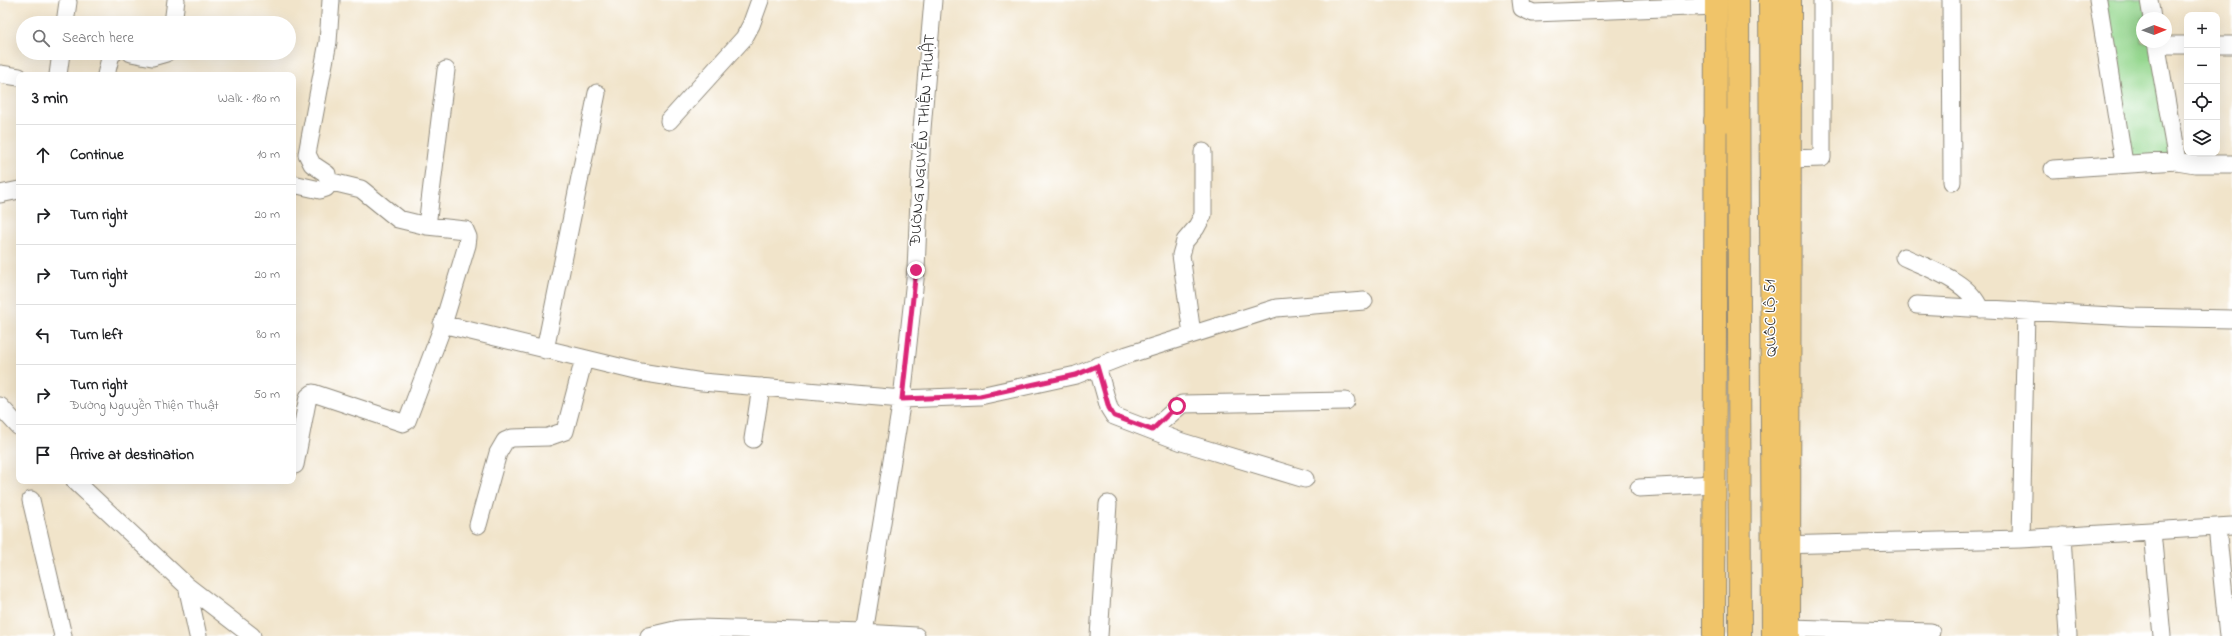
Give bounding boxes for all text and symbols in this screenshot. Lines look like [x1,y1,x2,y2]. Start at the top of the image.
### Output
north arrow [2136,12,2172,48]
map controls [2184,12,2220,156]
button: + [2184,12,2220,48]
search box [16,16,296,60]
icon: search [30,27,52,49]
text: Search here [62,27,134,49]
street label: ĐƯỜNG NGUYỄN THIỆN THUẬT [904,33,942,248]
button: − [2184,48,2220,84]
button: locate [2184,84,2220,120]
text: 3 min [32,86,68,111]
text: Walk · 180 m [218,89,280,108]
button: layers [2184,120,2220,156]
icon: ahead [32,144,54,166]
text: Continue [70,144,124,166]
text: 10 m [257,145,280,164]
icon: right [32,204,54,226]
text: Turn right [70,204,128,226]
text: 20 m [255,205,280,224]
route end [907,261,925,279]
icon: right [32,264,54,286]
text: Turn right [70,264,128,286]
text: 20 m [255,265,280,284]
street label: QUỐC LỘ 51 [1758,279,1784,357]
icon: left [32,324,54,346]
text: Turn left [70,324,123,346]
text: 80 m [256,325,280,344]
text: Turn right [70,374,128,396]
icon: right [32,384,54,406]
text: 50 m [254,385,280,404]
text: Đường Nguyễn Thiện Thuật [70,396,219,415]
route start [1168,397,1186,415]
icon: arrive [32,444,54,466]
text: Arrive at destination [70,444,194,466]

